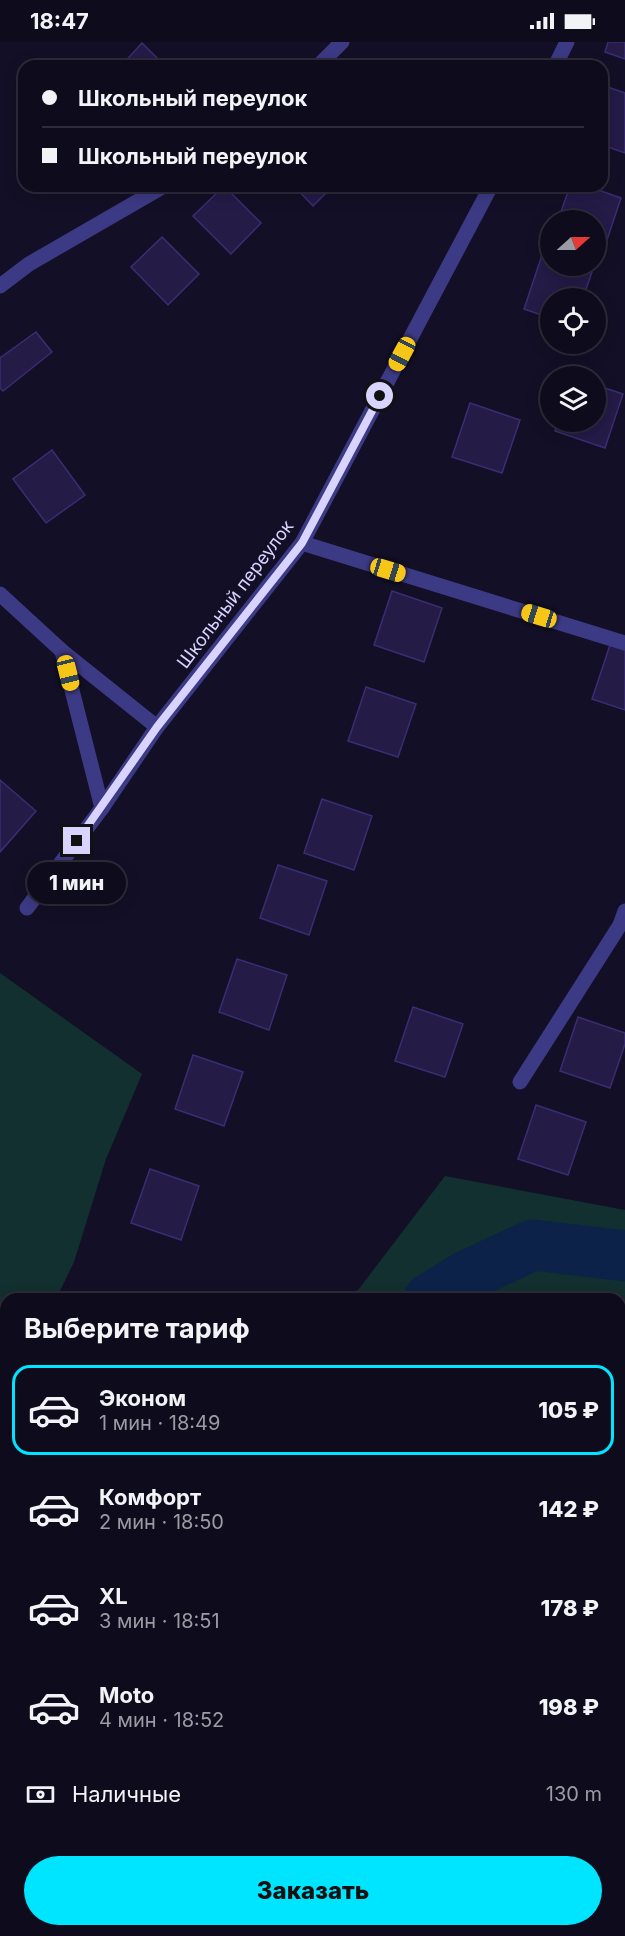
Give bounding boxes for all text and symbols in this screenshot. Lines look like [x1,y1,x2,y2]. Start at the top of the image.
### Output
text: 18:47 [30,8,89,34]
text: Школьный переулок [78,85,307,111]
text: Школьный переулок [78,143,307,169]
north arrow [540,210,606,276]
map controls [540,210,606,432]
button: locate [540,288,606,354]
car [386,334,418,374]
button: layers [540,366,606,432]
route start [366,382,393,409]
street label: Школьный переулок [172,516,298,672]
car [368,556,408,584]
car [519,602,559,630]
car [55,653,81,693]
route end [63,827,90,854]
callout: 1 мин [28,862,127,904]
text: 1 мин [49,871,104,895]
text: Выберите тариф [24,1312,250,1345]
icon: car [27,1383,81,1437]
text: Эконом [99,1385,186,1411]
text: 105 ₽ [538,1397,599,1423]
text: 1 мин · 18:49 [99,1411,220,1435]
icon: car [27,1482,81,1536]
text: Комфорт [99,1484,201,1510]
text: 142 ₽ [539,1496,599,1522]
text: 2 мин · 18:50 [99,1510,224,1534]
icon: car [27,1581,81,1635]
text: XL [99,1583,128,1609]
text: 178 ₽ [541,1595,599,1621]
text: 3 мин · 18:51 [99,1609,220,1633]
icon: car [27,1680,81,1734]
text: Moto [99,1682,154,1708]
text: 198 ₽ [539,1694,599,1720]
text: 4 мин · 18:52 [99,1708,224,1732]
icon: cash [24,1778,57,1811]
text: Наличные [72,1781,181,1807]
text: 130 m [546,1782,602,1806]
button: Заказать [24,1856,602,1925]

